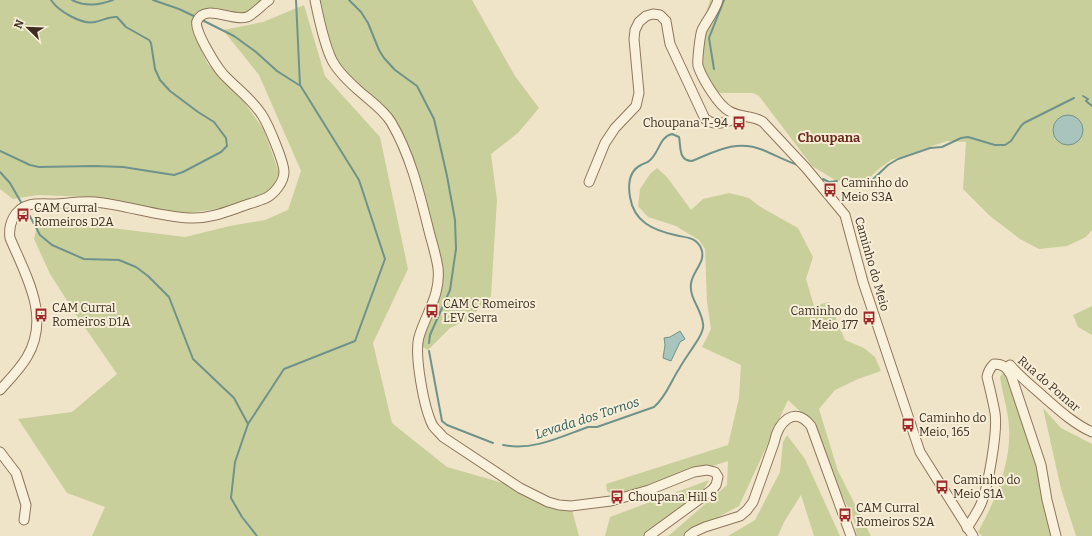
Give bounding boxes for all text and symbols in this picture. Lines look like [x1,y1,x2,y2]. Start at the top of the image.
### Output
north arrow [8,8,48,48]
text: N [12,17,27,31]
bus stop icon: Choupana T-94 [731,115,747,131]
place label: Choupana T-94 [643,116,728,130]
district label: Choupana [798,130,861,145]
place label: Caminho do Meio S3A [841,176,909,204]
bus stop icon: Caminho do Meio S3A [822,182,838,198]
place label: CAM Curral Romeiros D2A [34,201,114,229]
bus stop icon: CAM Curral Romeiros D2A [15,207,31,223]
street label: Caminho do Meio [852,215,892,313]
place label: CAM C Romeiros LEV Serra [443,297,536,325]
place label: CAM Curral Romeiros D1A [52,301,131,329]
bus stop icon: CAM C Romeiros LEV Serra [424,303,440,319]
place label: Caminho do Meio 177 [791,304,858,332]
bus stop icon: CAM Curral Romeiros D1A [33,307,49,323]
bus stop icon: Caminho do Meio 177 [861,310,877,326]
street label: Rua do Pomar [1015,353,1083,415]
water label: Levada dos Tornos [533,394,641,442]
place label: Caminho do Meio, 165 [919,411,987,439]
bus stop icon: Caminho do Meio, 165 [900,417,916,433]
place label: Caminho do Meio S1A [953,473,1021,501]
bus stop icon: Caminho do Meio S1A [934,479,950,495]
bus stop icon: Choupana Hill S [609,489,625,505]
place label: Choupana Hill S [628,490,717,504]
place label: CAM Curral Romeiros S2A [856,501,935,529]
bus stop icon: CAM Curral Romeiros S2A [837,507,853,523]

